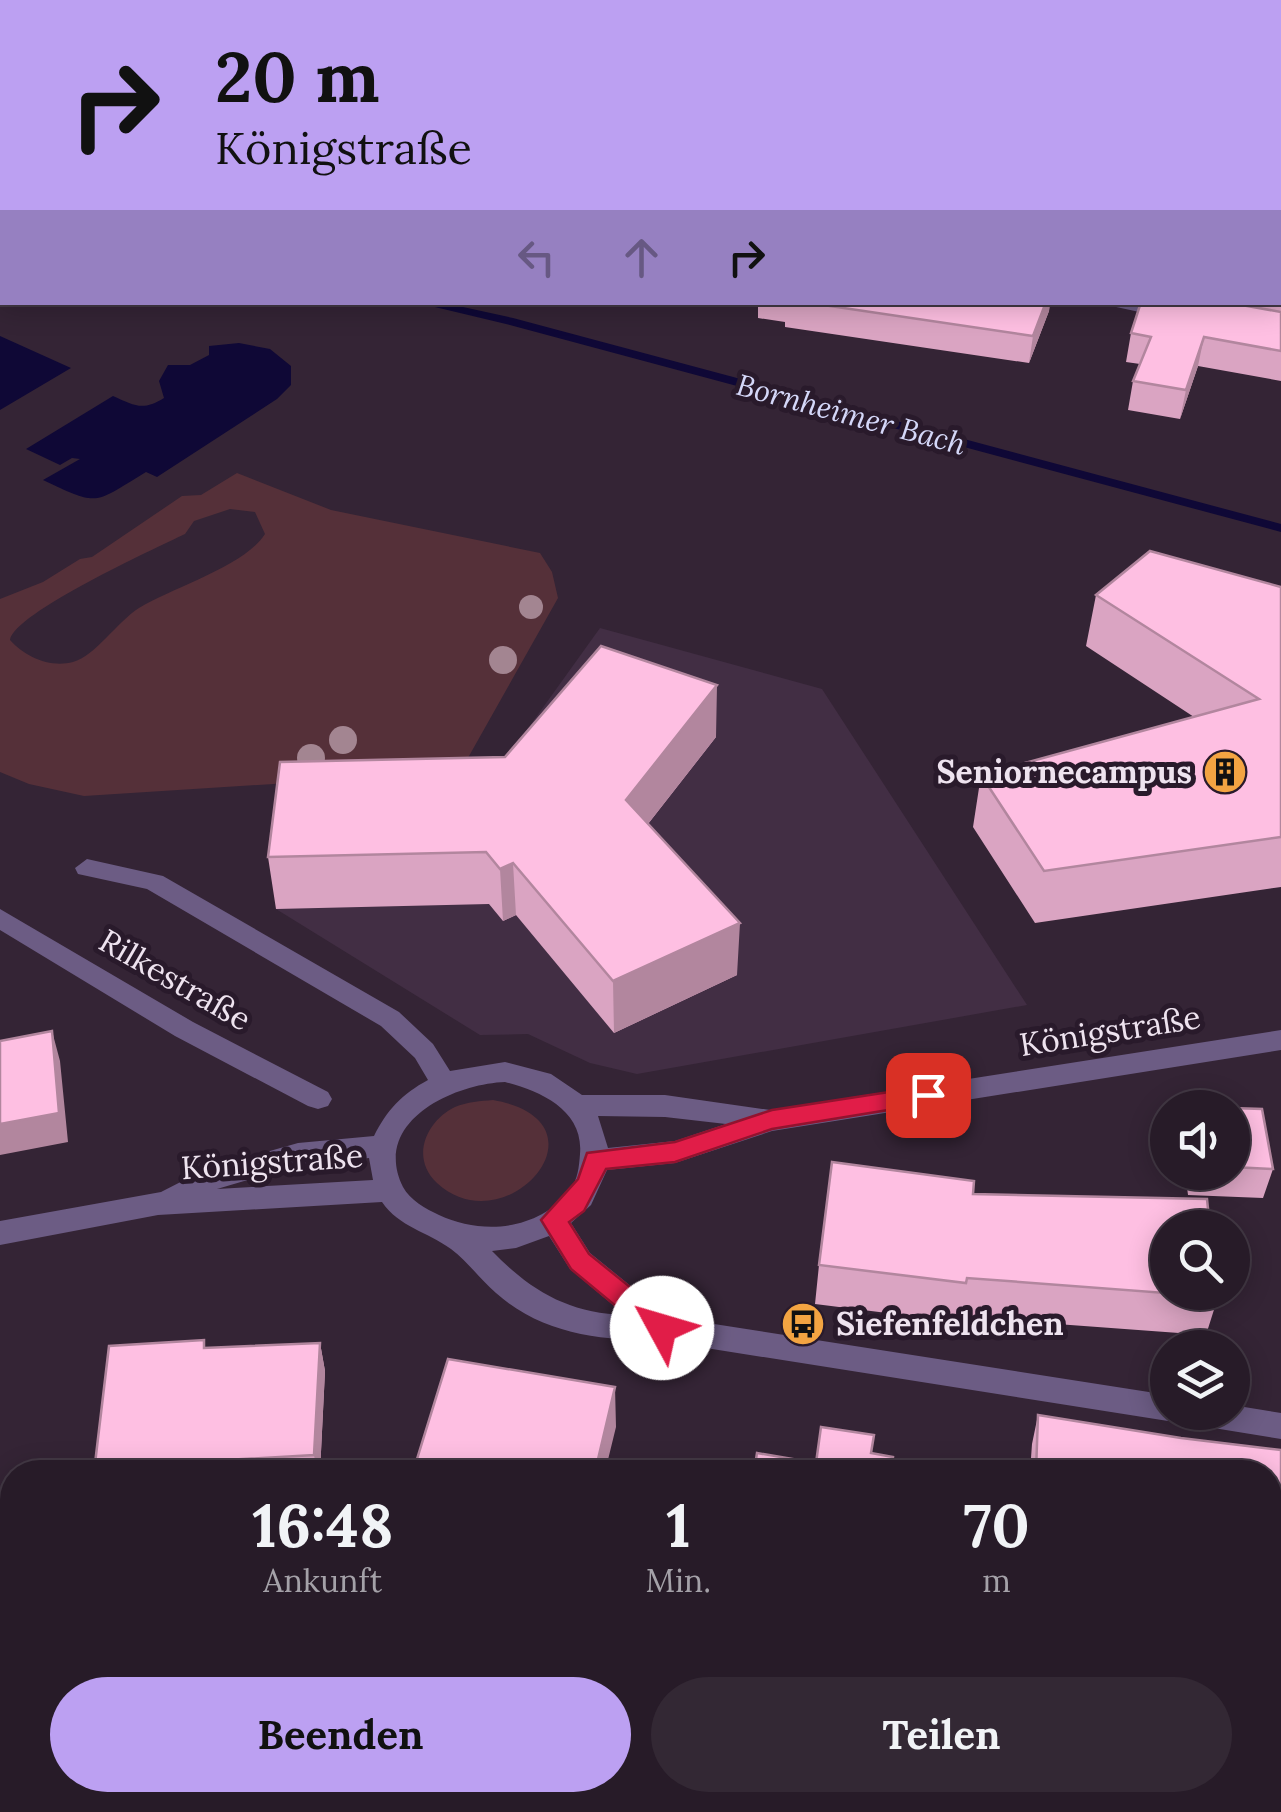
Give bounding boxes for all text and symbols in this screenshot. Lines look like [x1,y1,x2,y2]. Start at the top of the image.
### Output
text: 20 m [215,32,380,121]
icon: right [50,40,180,170]
text: Königstraße [215,119,472,176]
icon: left [509,230,564,285]
icon: ahead [614,230,669,285]
icon: right [719,230,774,285]
water label: Bornheimer Bach [732,365,970,463]
building icon: Seniornecampus [1202,749,1248,795]
place label: Seniornecampus [936,751,1192,792]
street label: Rilkestraße [92,920,258,1039]
street label: Königstraße [1016,996,1203,1065]
pin [886,1053,971,1138]
icon: arrive [901,1068,956,1123]
map controls [1150,1090,1250,1430]
button: sound [1150,1090,1250,1190]
street label: Königstraße [179,1135,365,1188]
button: search [1150,1210,1250,1310]
position arrow [610,1276,714,1380]
bus stop icon: Siefenfeldchen [780,1301,826,1347]
place label: Siefenfeldchen [836,1303,1064,1344]
button: layers [1150,1330,1250,1430]
text: 16:48 [252,1487,393,1563]
text: 1 [666,1487,691,1563]
text: 70 [963,1487,1030,1563]
text: Ankunft [263,1560,382,1601]
text: Min. [646,1560,711,1601]
text: m [982,1560,1011,1601]
button: Beenden [50,1677,631,1792]
button: Teilen [651,1677,1232,1792]

